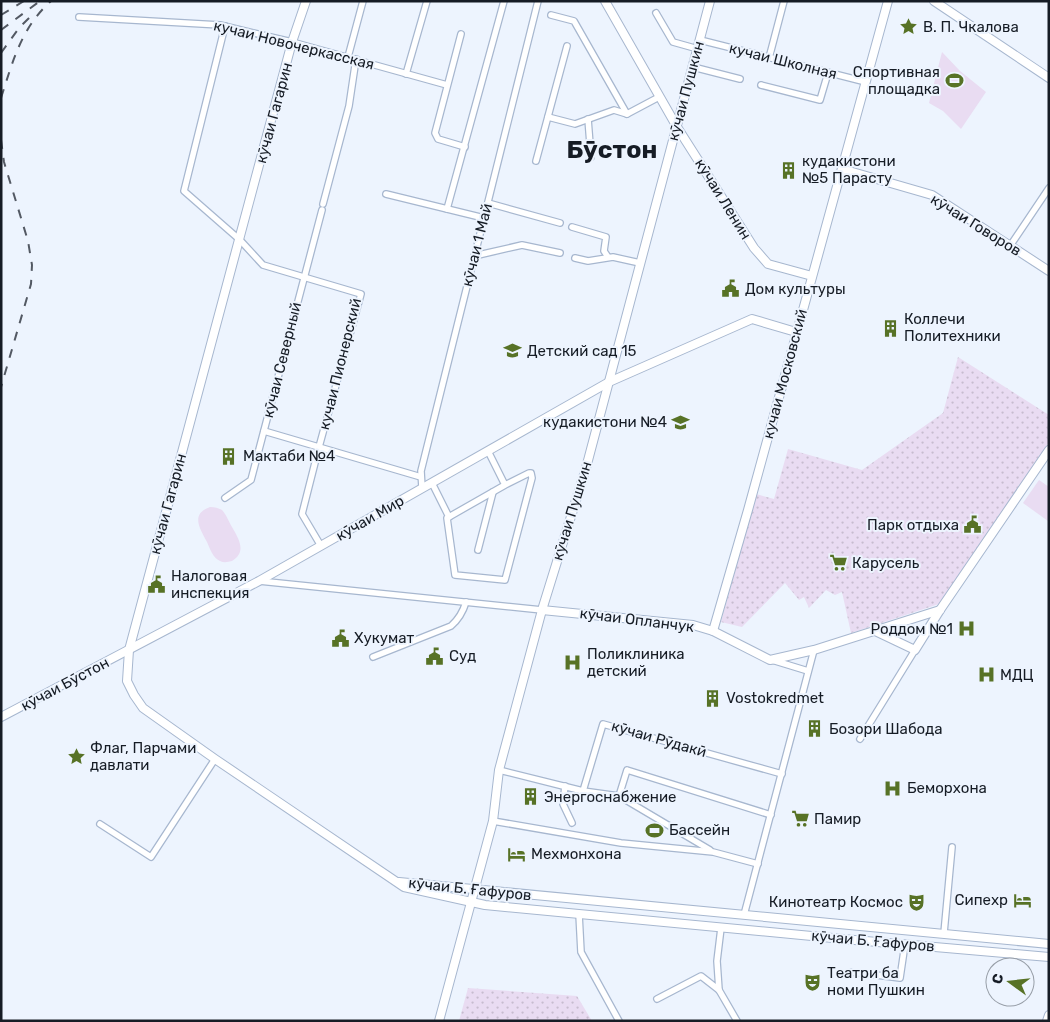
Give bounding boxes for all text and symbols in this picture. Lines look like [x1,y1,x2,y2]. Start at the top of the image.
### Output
street label: кучаи Новочеркасская [212,16,376,74]
place icon: В. П. Чкалова [899,17,919,37]
place label: В. П. Чкалова [923,18,1019,36]
street label: кӯчаи Пушкин [664,39,708,143]
street label: кучаи Школная [727,39,839,83]
street label: кӯчаи Гагарин [252,61,296,165]
place label: Спортивная площадка [853,63,940,98]
sports icon: Спортивная площадка [944,71,964,91]
district label: Бӯстон [567,135,657,164]
place label: кудакистони №5 Парасту [802,152,896,187]
street label: кӯчаи Ленин [691,155,755,243]
building icon: кудакистони №5 Парасту [778,160,798,180]
street label: кӯчаи Говоров [927,190,1025,260]
street label: кӯчаи 1 Май [458,202,496,288]
public building icon: Дом культуры [721,279,741,299]
place label: Дом культуры [745,280,846,298]
street label: кучаи Пионерский [315,296,365,432]
street label: кӯчаи Северный [259,300,305,420]
street label: кучаи Московский [759,307,811,441]
place label: Коллечи Политехники [904,310,1001,345]
building icon: Коллечи Политехники [880,318,900,338]
school or university icon: Детский сад 15 [503,341,523,361]
place label: Детский сад 15 [527,342,637,360]
school or university icon: кудакистони №4 [671,412,691,432]
place label: кудакистони №4 [543,413,667,431]
building icon: Мактаби №4 [219,446,239,466]
place label: Мактаби №4 [243,447,335,465]
street label: кӯчаи Гагарин [146,452,190,556]
street label: кӯчаи Пушкин [548,459,596,563]
street label: кӯчаи Мир [333,491,407,545]
public building icon: Парк отдыха [963,515,983,535]
place label: Парк отдыха [867,516,959,534]
supermarket icon: Карусель [828,553,848,573]
place label: Карусель [852,554,920,572]
place label: Налоговая инспекция [171,567,249,602]
public building icon: Налоговая инспекция [147,575,167,595]
street label: кӯчаи Опланчук [579,604,695,636]
hospital icon: Роддом №1 [957,619,977,639]
place label: Роддом №1 [870,620,953,638]
public building icon: Хукумат [330,628,350,648]
place label: Хукумат [354,629,414,647]
place label: Поликлиника детский [587,645,684,680]
public building icon: Суд [425,646,445,666]
place label: Суд [449,647,476,665]
street label: кӯчаи Бӯстон [18,653,112,715]
hospital icon: Поликлиника детский [563,653,583,673]
hospital icon: МДЦ [976,665,996,685]
place label: МДЦ [1000,666,1034,684]
building icon: Vostokredmet [702,688,722,708]
place label: Vostokredmet [726,689,824,707]
street label: кӯчаи Рӯдакӣ [609,717,709,761]
building icon: Бозори Шабода [805,719,825,739]
place label: Бозори Шабода [829,720,943,738]
place label: Флаг, Парчами давлати [90,739,196,774]
place icon: Флаг, Парчами давлати [66,747,86,767]
hospital icon: Беморхона [883,778,903,798]
place label: Беморхона [907,779,987,797]
building icon: Энергоснабжение [520,787,540,807]
place label: Энергоснабжение [544,788,676,806]
supermarket icon: Памир [790,809,810,829]
place label: Памир [814,810,861,828]
sports icon: Бассейн [645,820,665,840]
place label: Бассейн [669,821,730,839]
hotel icon: Мехмонхона [507,844,527,864]
place label: Мехмонхона [531,845,621,863]
street label: кӯчаи Б. Ғафуров [408,874,532,904]
hotel icon: Сипехр [1012,890,1032,910]
place label: Сипехр [955,891,1008,909]
theatre icon: Кинотеатр Космос [907,892,927,912]
place label: Кинотеатр Космос [769,893,903,911]
street label: кӯчаи Б. Ғафуров [811,927,935,955]
north arrow [985,957,1035,1007]
place label: Театри ба номи Пушкин [827,964,925,999]
theatre icon: Театри ба номи Пушкин [803,972,823,992]
text: С [988,972,1007,986]

